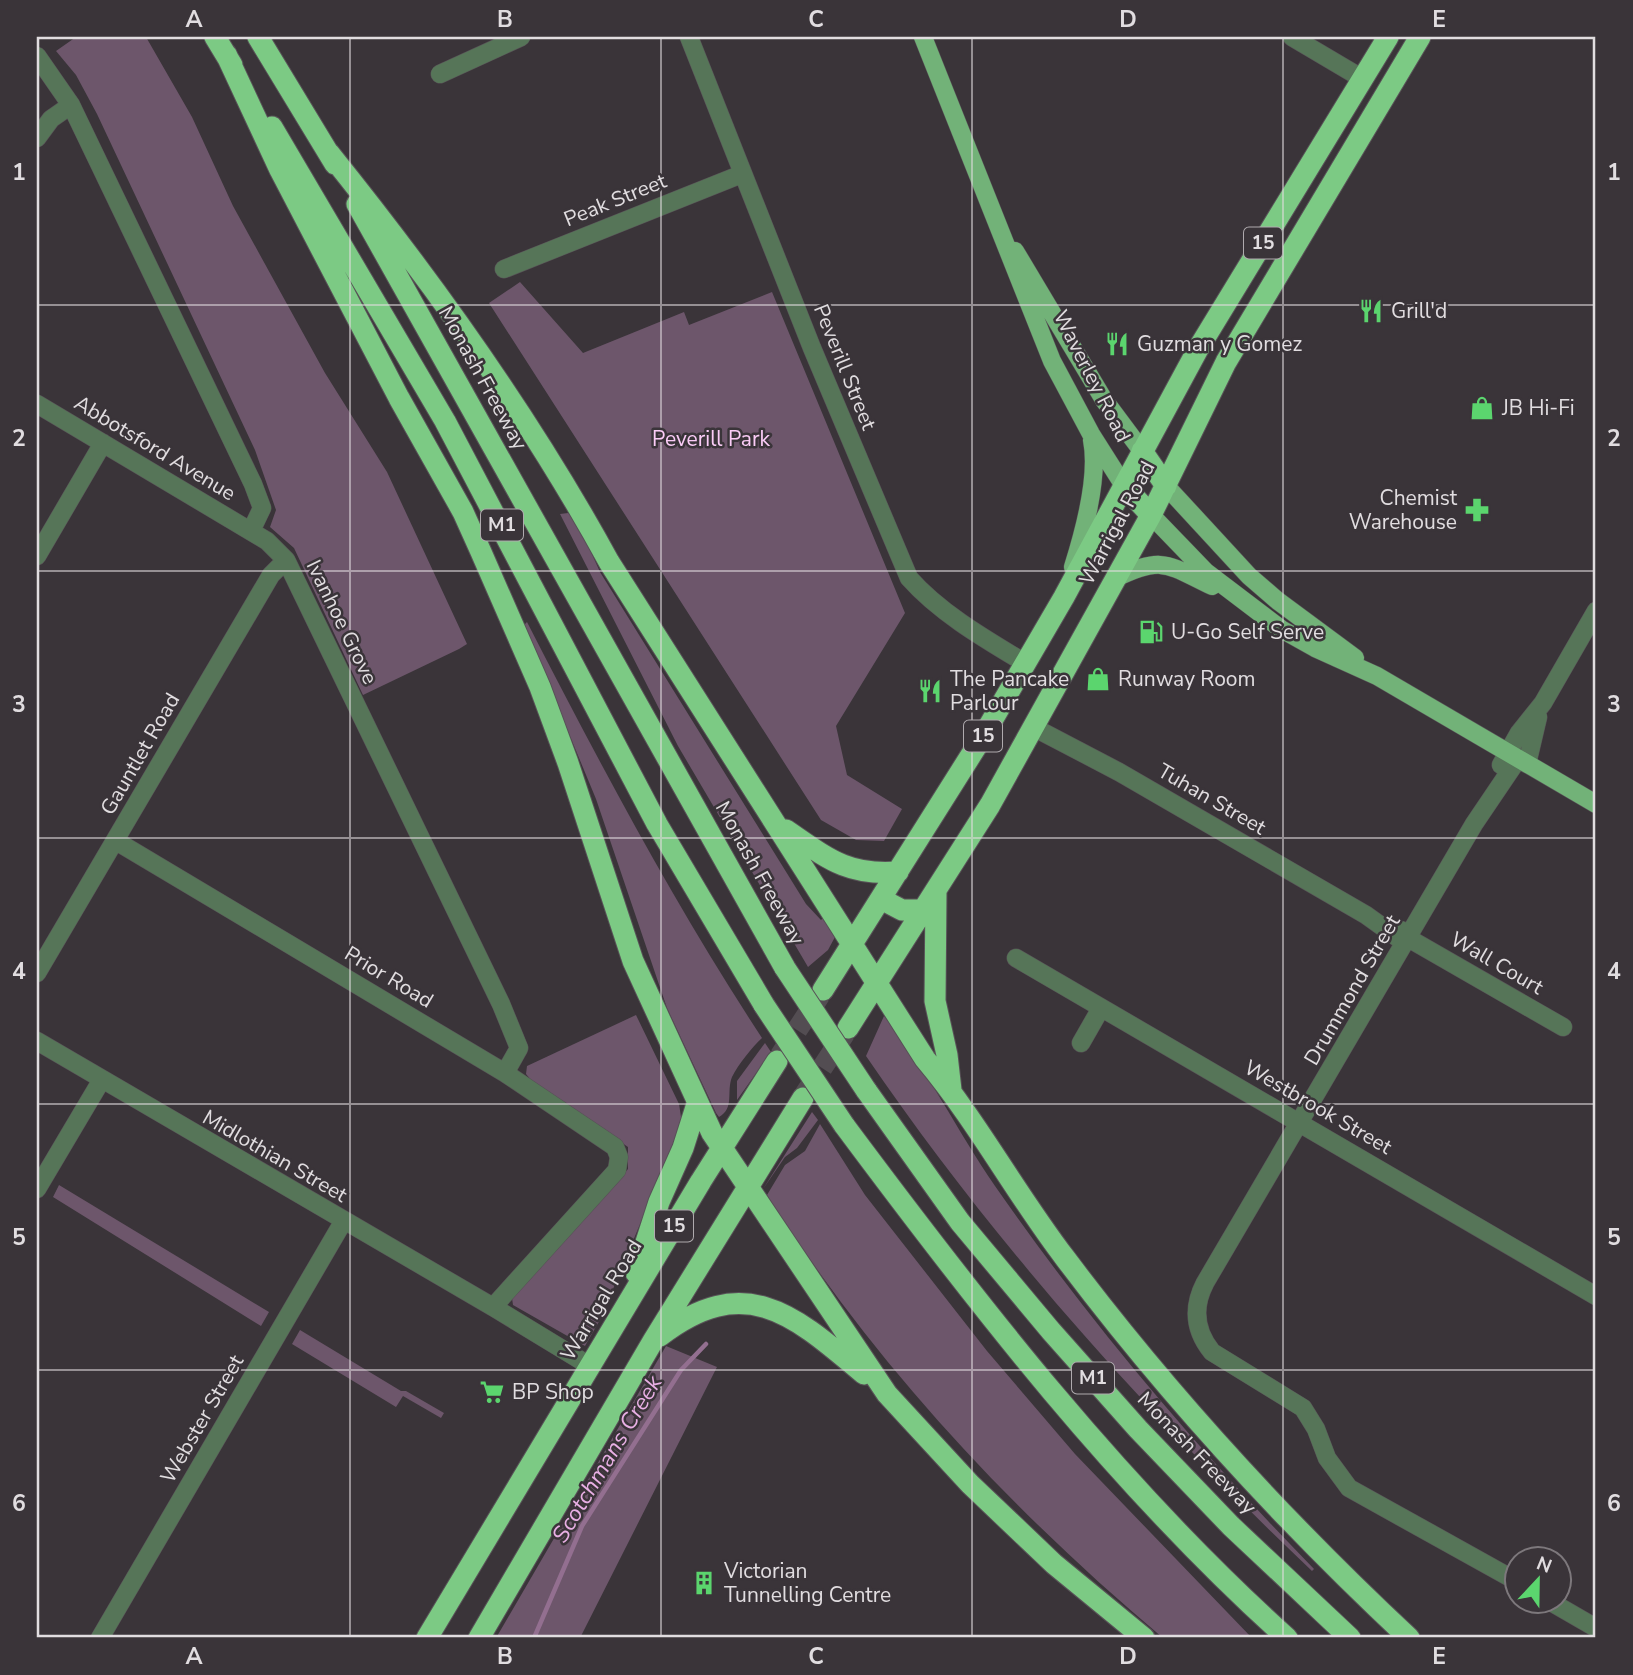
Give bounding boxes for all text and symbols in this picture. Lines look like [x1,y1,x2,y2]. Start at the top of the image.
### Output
text: A [185,4,203,35]
text: B [497,4,513,35]
text: C [808,4,824,35]
text: D [1119,4,1137,35]
text: E [1432,4,1446,35]
text: 1 [12,157,26,188]
text: 1 [1607,157,1621,188]
street label: Peak Street [560,166,671,233]
road number: 15 [1244,228,1282,258]
restaurant icon: Grill'd [1357,297,1385,325]
place label: Grill'd [1391,297,1447,325]
street label: Peverill Street [807,300,883,435]
street label: Monash Freeway [432,301,534,455]
street label: Waverley Road [1047,305,1137,447]
restaurant icon: Guzman y Gomez [1103,330,1131,358]
place label: Guzman y Gomez [1137,330,1302,358]
street label: Abbotsford Avenue [69,389,241,507]
shop icon: JB Hi-Fi [1468,394,1496,422]
place label: JB Hi-Fi [1501,394,1575,422]
text: 2 [12,423,26,454]
text: 2 [1607,423,1621,454]
park label: Peverill Park [652,425,770,453]
street label: Warrigal Road [1073,456,1161,590]
place label: Chemist Warehouse [1349,484,1458,536]
pharmacy icon: Chemist Warehouse [1463,496,1491,524]
road number: M1 [481,510,523,540]
street label: Ivanhoe Grove [300,555,384,689]
fuel station icon: U-Go Self Serve [1137,618,1165,646]
place label: U-Go Self Serve [1171,618,1324,646]
place label: The Pancake Parlour [950,665,1069,717]
shop icon: Runway Room [1084,665,1112,693]
place label: Runway Room [1118,665,1255,693]
restaurant icon: The Pancake Parlour [916,677,944,705]
street label: Gauntlet Road [94,688,186,820]
text: 3 [12,689,26,720]
text: 3 [1607,689,1621,720]
road number: 15 [964,720,1002,751]
street label: Tuhan Street [1153,757,1272,842]
street label: Monash Freeway [709,796,811,950]
street label: Drummond Street [1298,909,1407,1070]
street label: Wall Court [1445,925,1549,1001]
street label: Prior Road [339,940,439,1014]
text: 4 [12,956,26,987]
text: 4 [1607,956,1621,987]
street label: Westbrook Street [1239,1053,1398,1161]
street label: Midlothian Street [198,1103,353,1209]
road number: 15 [655,1210,693,1242]
text: 5 [12,1222,26,1253]
text: 5 [1607,1222,1621,1253]
street label: Warrigal Road [554,1234,648,1366]
street label: Webster Street [154,1349,250,1488]
road number: M1 [1072,1362,1114,1394]
water label: Scotchmans Creek [545,1369,670,1549]
supermarket icon: BP Shop [478,1378,506,1406]
place label: BP Shop [512,1378,594,1406]
street label: Monash Freeway [1131,1386,1263,1521]
text: 6 [12,1488,26,1519]
text: 6 [1607,1488,1621,1519]
north arrow [1504,1546,1574,1616]
text: N [1533,1550,1555,1580]
place label: Victorian Tunnelling Centre [723,1557,891,1609]
building icon: Victorian Tunnelling Centre [690,1569,718,1597]
text: A [185,1641,203,1672]
text: B [497,1641,513,1672]
text: C [808,1641,824,1672]
text: D [1119,1641,1137,1672]
text: E [1432,1641,1446,1672]

